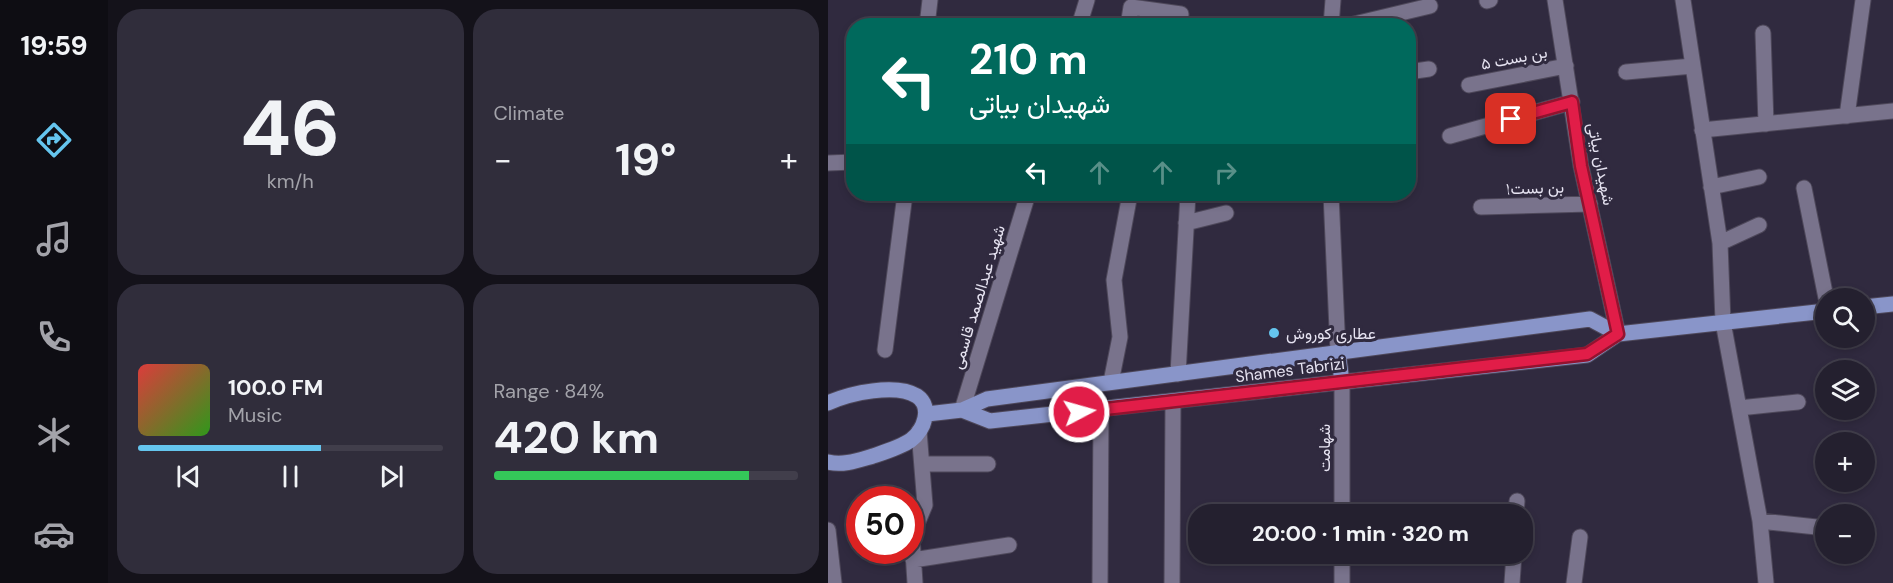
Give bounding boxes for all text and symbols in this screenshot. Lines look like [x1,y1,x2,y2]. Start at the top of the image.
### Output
text: 19:59 [20,28,88,63]
text: 210 m [969,32,1087,87]
street label: بن بست ۵ [1479,41,1549,75]
icon: left [870,42,948,120]
text: 46 [240,78,340,179]
text: شهیدان بیاتی [969,86,1110,121]
pin [1485,93,1536,144]
text: Climate [494,100,564,126]
icon: arrive [1494,102,1527,135]
icon: directions [33,119,75,161]
street label: شهیدان بیاتی [1583,121,1619,207]
text: 19° [615,130,676,189]
text: − [494,138,512,181]
text: + [780,138,798,181]
icon: left [1020,156,1053,189]
icon: ahead [1083,156,1116,189]
icon: ahead [1146,156,1179,189]
icon: right [1209,156,1242,189]
text: km/h [267,168,314,194]
street label: بن بست۱ [1506,176,1564,200]
icon: music [33,218,75,260]
street label: شهید عبدالصمد قاسمی [946,222,1010,372]
map controls [1815,288,1875,564]
button: search [1815,288,1875,348]
icon: phone [33,316,75,358]
place label: عطاری کوروش [1286,323,1376,344]
marker: عطاری کوروش [1267,326,1281,340]
street label: Shames Tabrizi [1234,353,1346,387]
button: layers [1815,360,1875,420]
text: 100.0 FM [228,373,323,402]
text: Range · 84% [494,378,604,404]
position arrow [1047,380,1111,444]
text: Music [228,402,283,428]
text: 420 km [494,408,659,467]
icon: climate [33,414,75,456]
street label: شهامت [1314,424,1335,472]
button: + [1815,432,1875,492]
icon: previous [172,460,205,493]
icon: pause [274,460,307,493]
icon: next [375,460,408,493]
speed limit sign: 50 [846,486,924,564]
button: − [1815,504,1875,564]
icon: car [33,513,75,555]
text: 20:00 · 1 min · 320 m [1252,519,1469,548]

